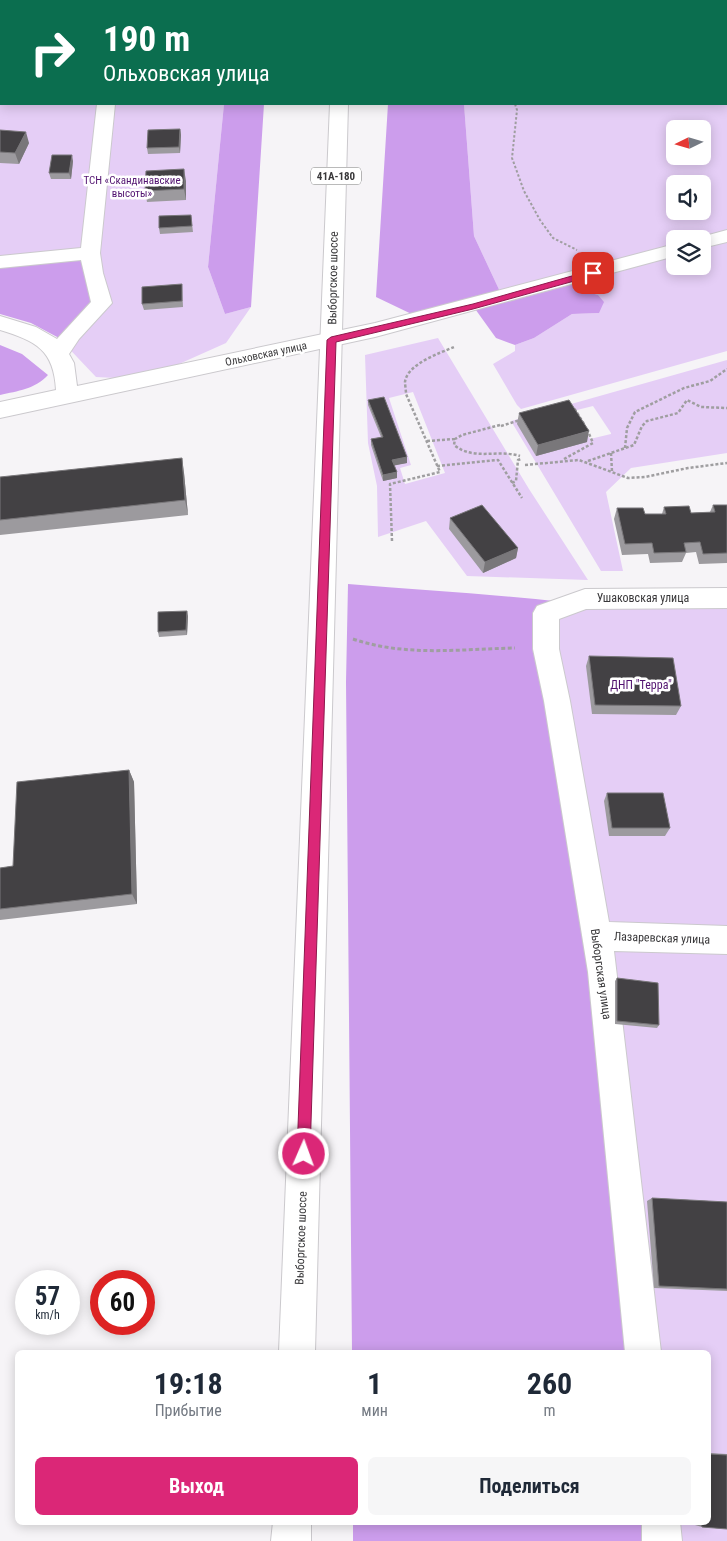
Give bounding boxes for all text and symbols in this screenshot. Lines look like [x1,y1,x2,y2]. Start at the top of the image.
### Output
text: 190 m [103,19,190,60]
icon: right [20,20,85,85]
text: Ольховская улица [103,61,270,86]
north arrow [666,120,711,165]
map controls [666,120,711,275]
road number: 41А-180 [311,168,361,185]
park label: ТСН «Скандинавские высоты» [83,174,181,200]
button: sound [666,175,711,220]
button: layers [666,230,711,275]
street label: Выборгское шоссе [325,231,341,325]
pin [572,252,614,294]
icon: arrive [579,259,607,287]
street label: Ольховская улица [224,339,308,369]
street label: Ушаковская улица [597,591,690,605]
park label: ДНП "Терра" [610,678,672,692]
street label: Выборгская улица [588,928,614,1020]
street label: Лазаревская улица [614,929,711,947]
position arrow [277,1127,329,1179]
street label: Выборгское шоссе [292,1191,310,1285]
speed limit sign: 60 [90,1270,155,1335]
text: 57 [35,1282,60,1311]
text: km/h [35,1308,60,1322]
text: 19:18 [154,1366,223,1401]
text: 1 [367,1366,382,1401]
text: 260 [527,1366,572,1401]
text: Прибытие [155,1401,222,1420]
text: мин [361,1401,388,1420]
text: m [543,1401,556,1420]
button: Выход [35,1457,358,1515]
button: Поделиться [368,1457,691,1515]

